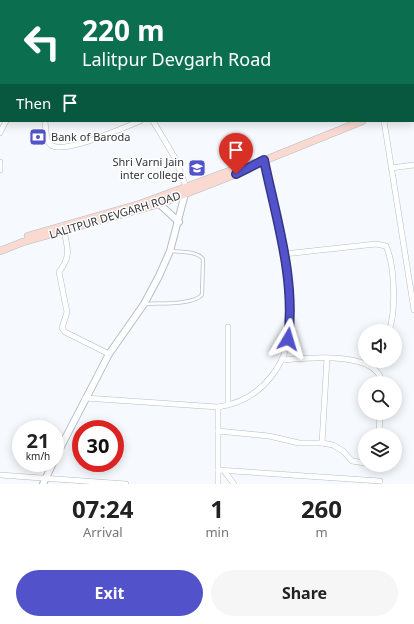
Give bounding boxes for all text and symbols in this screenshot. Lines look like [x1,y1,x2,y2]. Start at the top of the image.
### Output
text: 220 m [82,11,165,49]
icon: left [16,16,68,68]
text: Lalitpur Devgarh Road [82,47,271,71]
icon: arrive [59,92,81,114]
text: Then [16,93,51,113]
bank icon: Bank of Baroda [28,127,48,147]
place label: Bank of Baroda [51,129,130,144]
pin [219,133,253,174]
icon: arrive [225,139,247,161]
place label: Shri Varni Jain inter college [113,154,184,182]
school or university icon: Shri Varni Jain inter college [187,158,207,178]
street label: LALITPUR DEVGARH ROAD [47,187,182,242]
position arrow [267,318,309,360]
map controls [358,324,402,472]
button: sound [358,324,402,368]
button: search [358,376,402,420]
speed limit sign: 30 [72,420,124,472]
text: 21 [27,427,49,454]
button: layers [358,428,402,472]
text: km/h [26,449,50,463]
text: 07:24 [72,492,134,525]
text: 1 [210,492,224,525]
text: 260 [301,492,342,525]
text: Arrival [83,523,123,541]
text: min [205,523,229,541]
text: m [315,523,328,541]
button: Exit [16,570,203,616]
button: Share [211,570,398,616]

